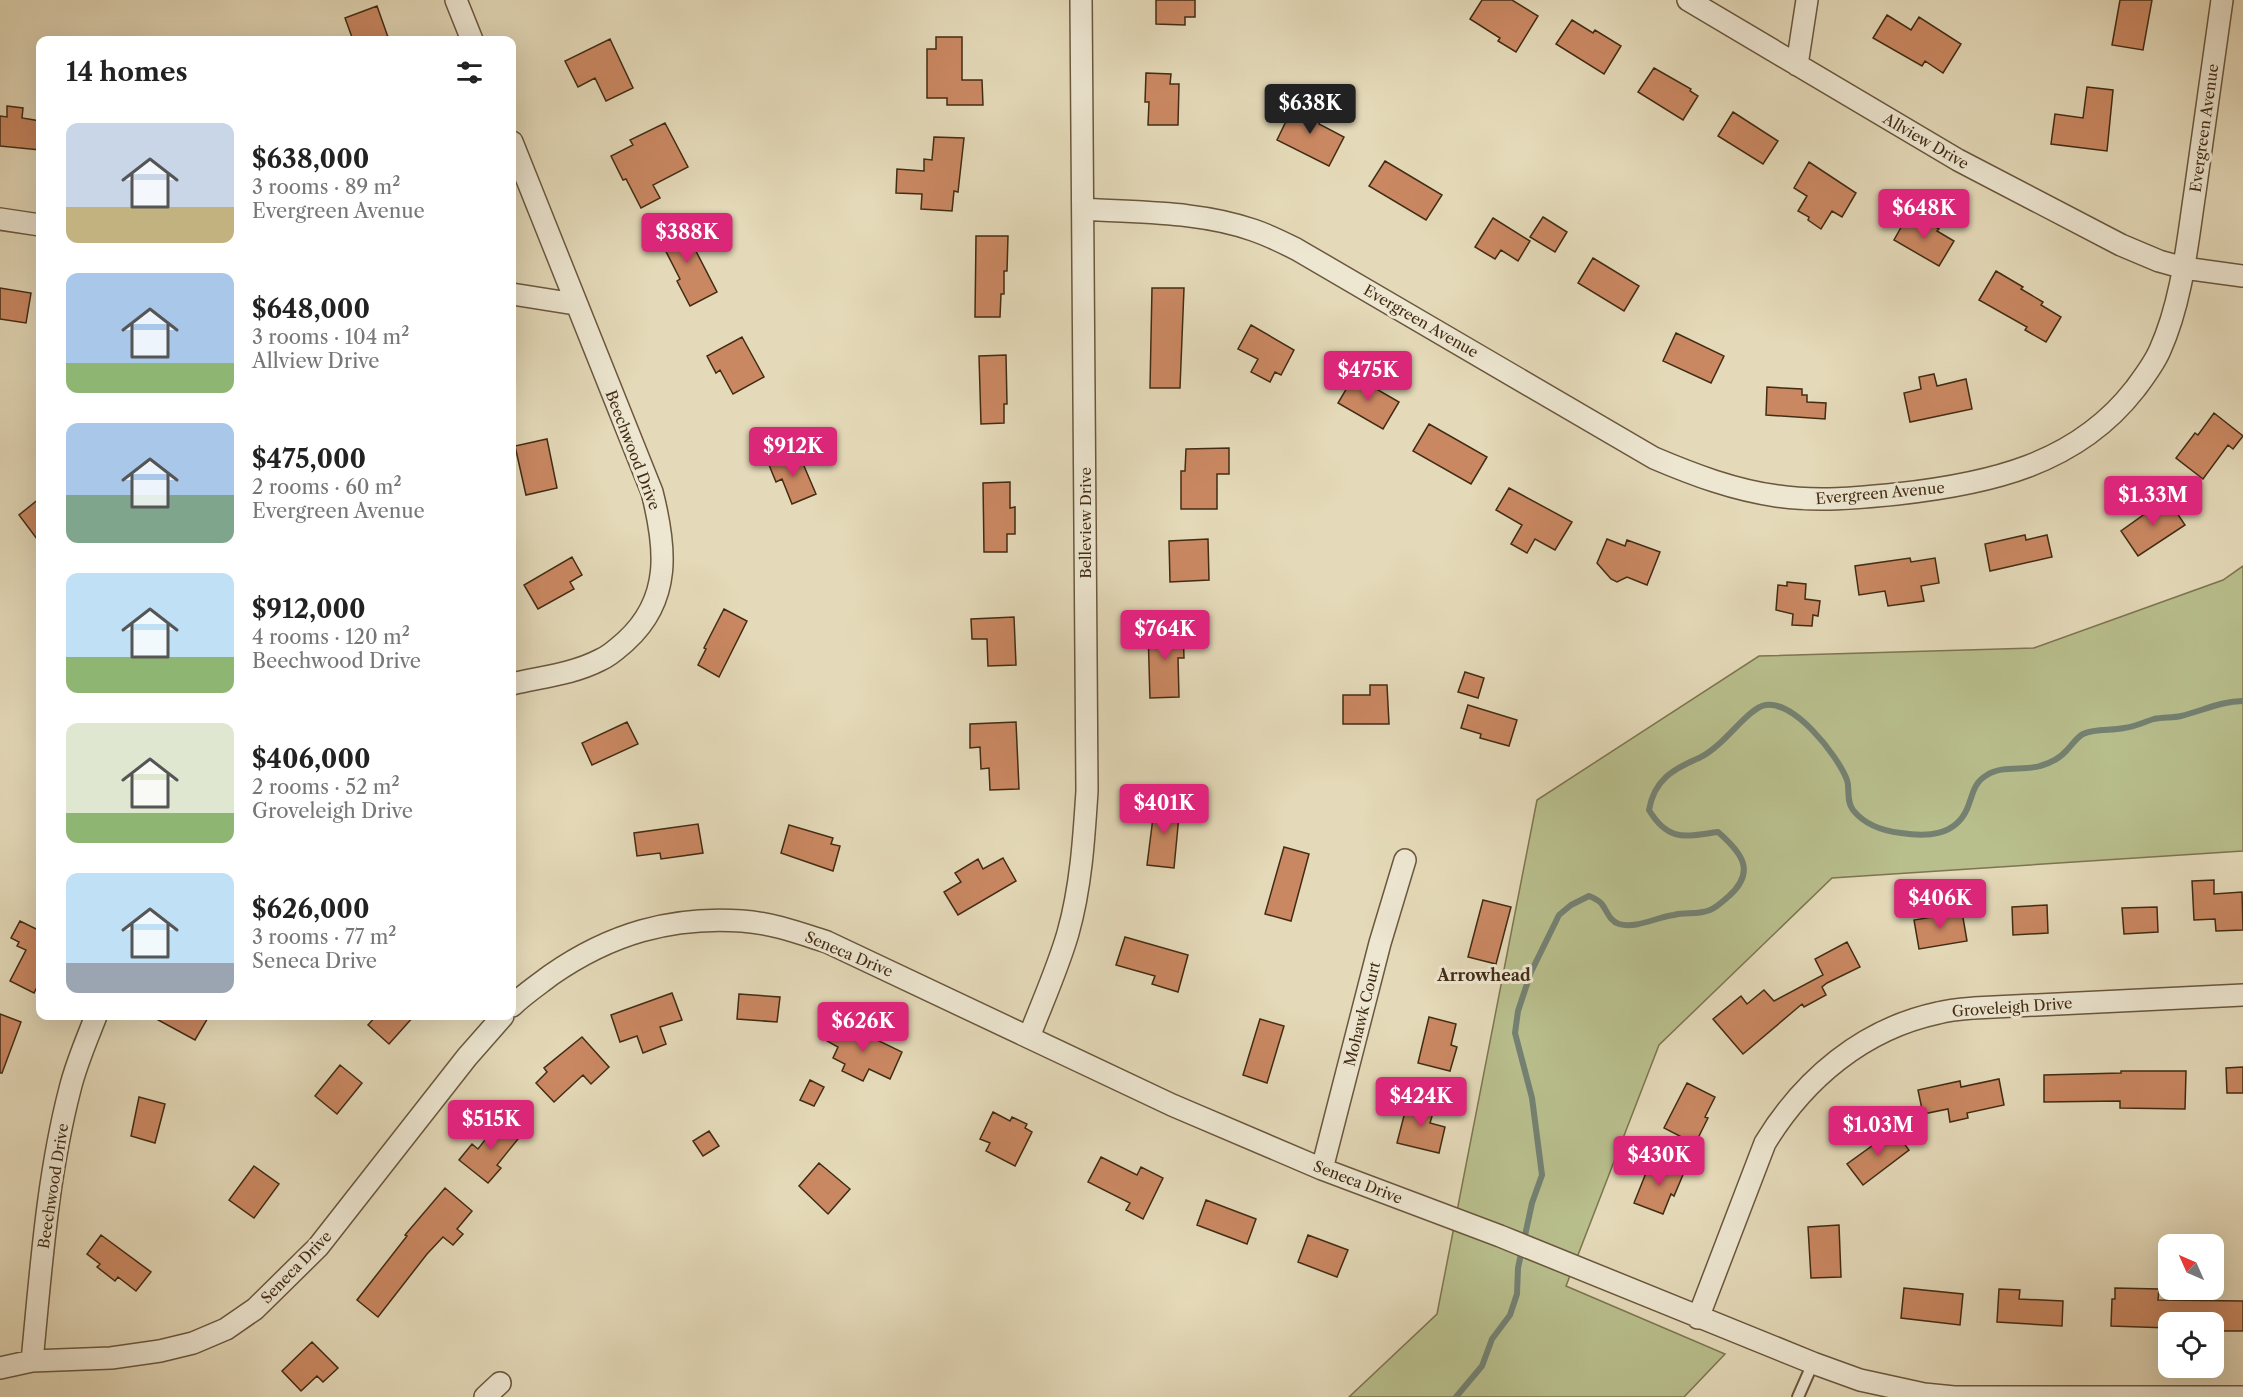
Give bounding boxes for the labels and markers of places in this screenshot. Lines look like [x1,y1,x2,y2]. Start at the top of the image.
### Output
pin: $638K [1268,84,1352,135]
pin: $648K [1882,189,1966,240]
pin: $388K [645,213,729,264]
pin: $475K [1326,351,1410,402]
pin: $912K [751,427,835,478]
pin: $1.33M [2104,476,2202,527]
pin: $764K [1123,610,1207,661]
pin: $401K [1122,784,1206,835]
pin: $406K [1898,879,1982,930]
pin: $626K [821,1002,905,1053]
pin: $424K [1379,1077,1463,1128]
pin: $515K [449,1100,533,1151]
pin: $1.03M [1829,1106,1927,1157]
pin: $430K [1617,1136,1701,1187]

